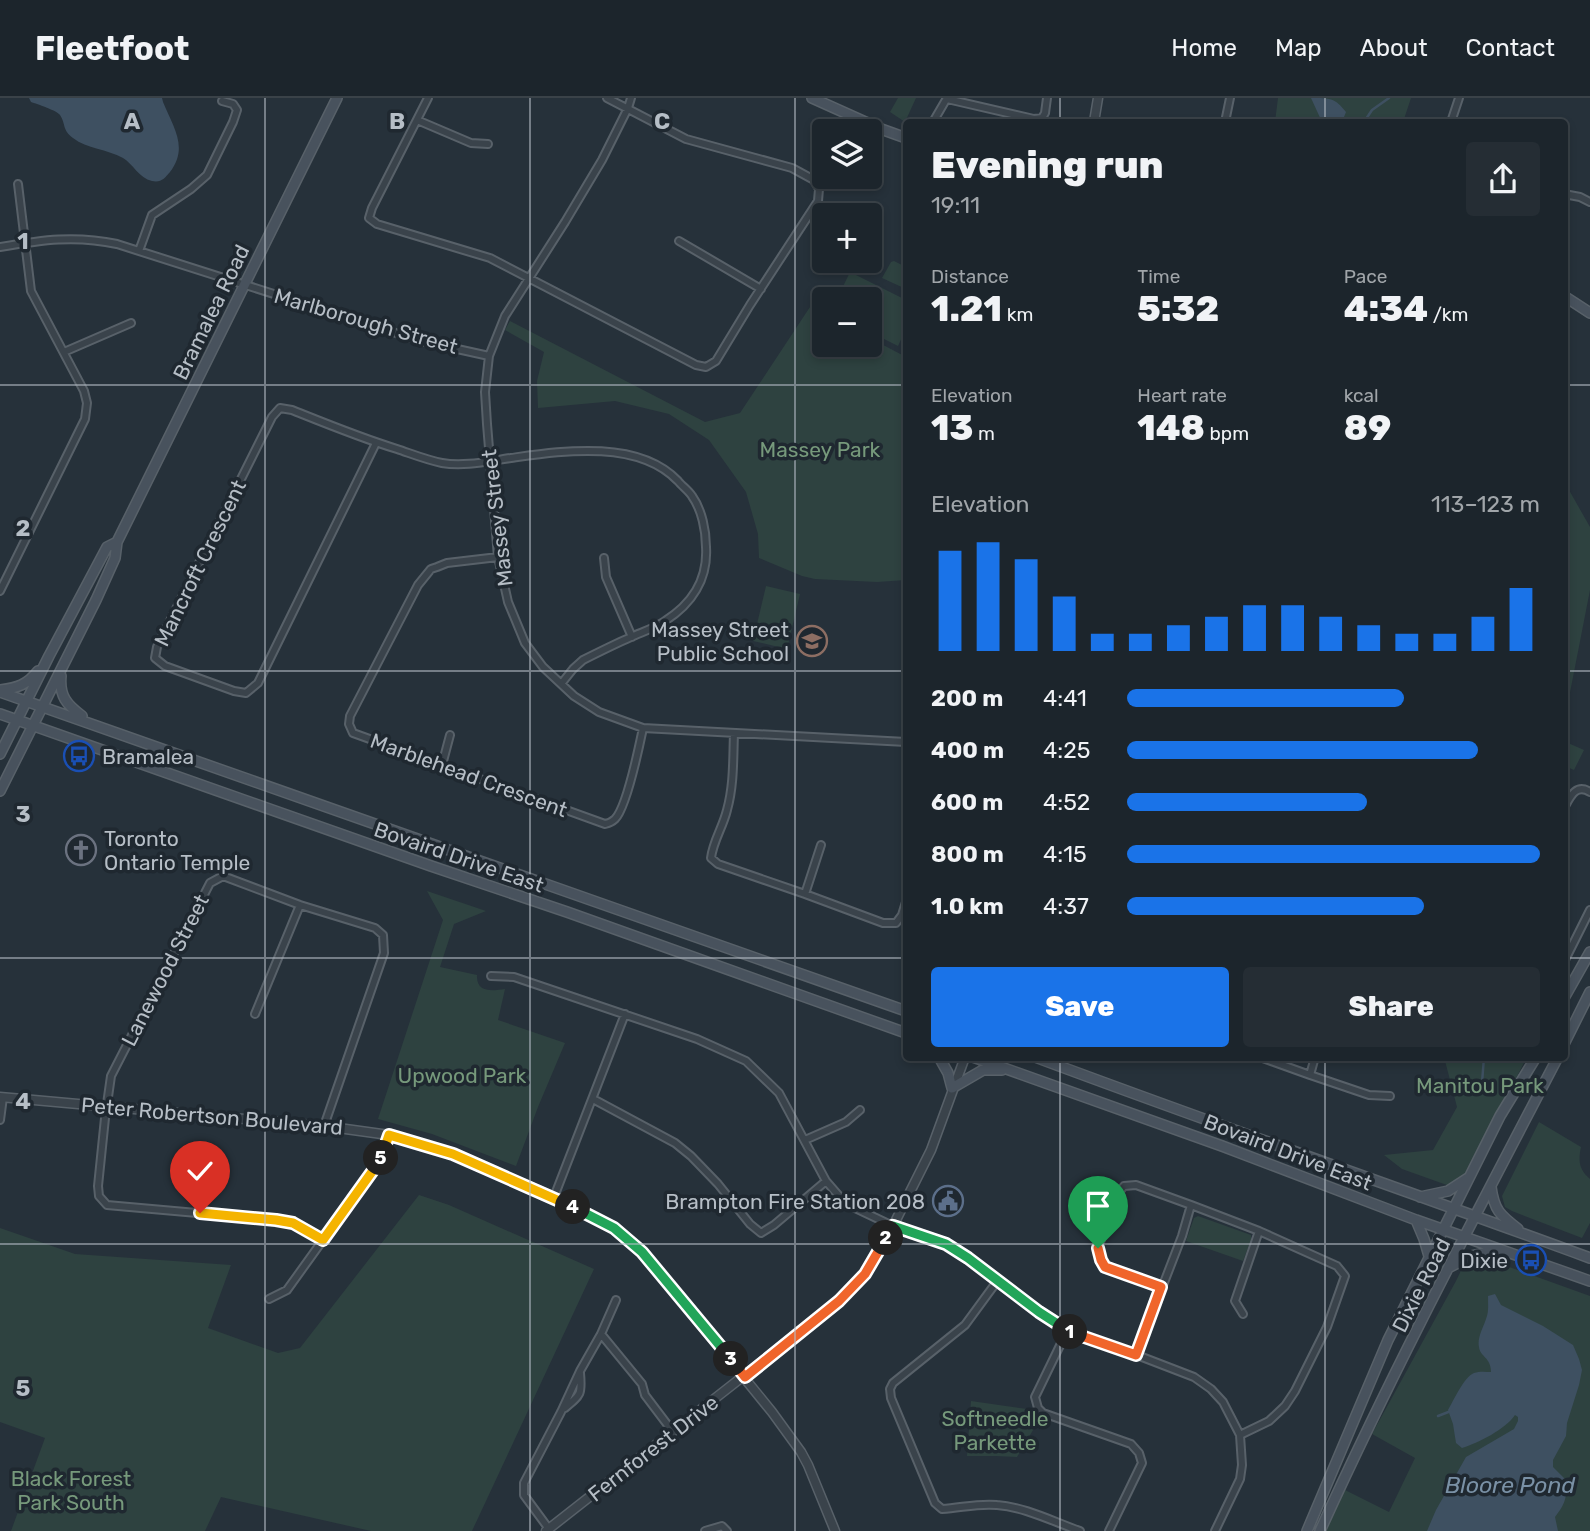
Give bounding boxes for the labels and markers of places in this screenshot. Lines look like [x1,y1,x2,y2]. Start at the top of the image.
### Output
place label: Massey Street Public School [651,617,789,666]
school or university icon: Massey Street Public School [795,624,829,658]
bus stop icon: Bramalea [62,739,96,773]
place label: Bramalea [102,744,194,769]
place label: Toronto Ontario Temple [104,826,250,875]
church icon: Toronto Ontario Temple [64,833,98,867]
pin: 5 [364,1140,398,1176]
pin [170,1141,230,1213]
pin [1068,1176,1128,1248]
public building icon: Brampton Fire Station 208 [931,1184,965,1218]
place label: Brampton Fire Station 208 [665,1189,925,1214]
pin: 4 [556,1190,590,1224]
pin: 2 [868,1220,903,1256]
bus stop icon: Dixie [1514,1243,1548,1277]
place label: Dixie [1460,1248,1508,1273]
pin: 1 [1052,1314,1088,1350]
pin: 3 [714,1342,748,1376]

